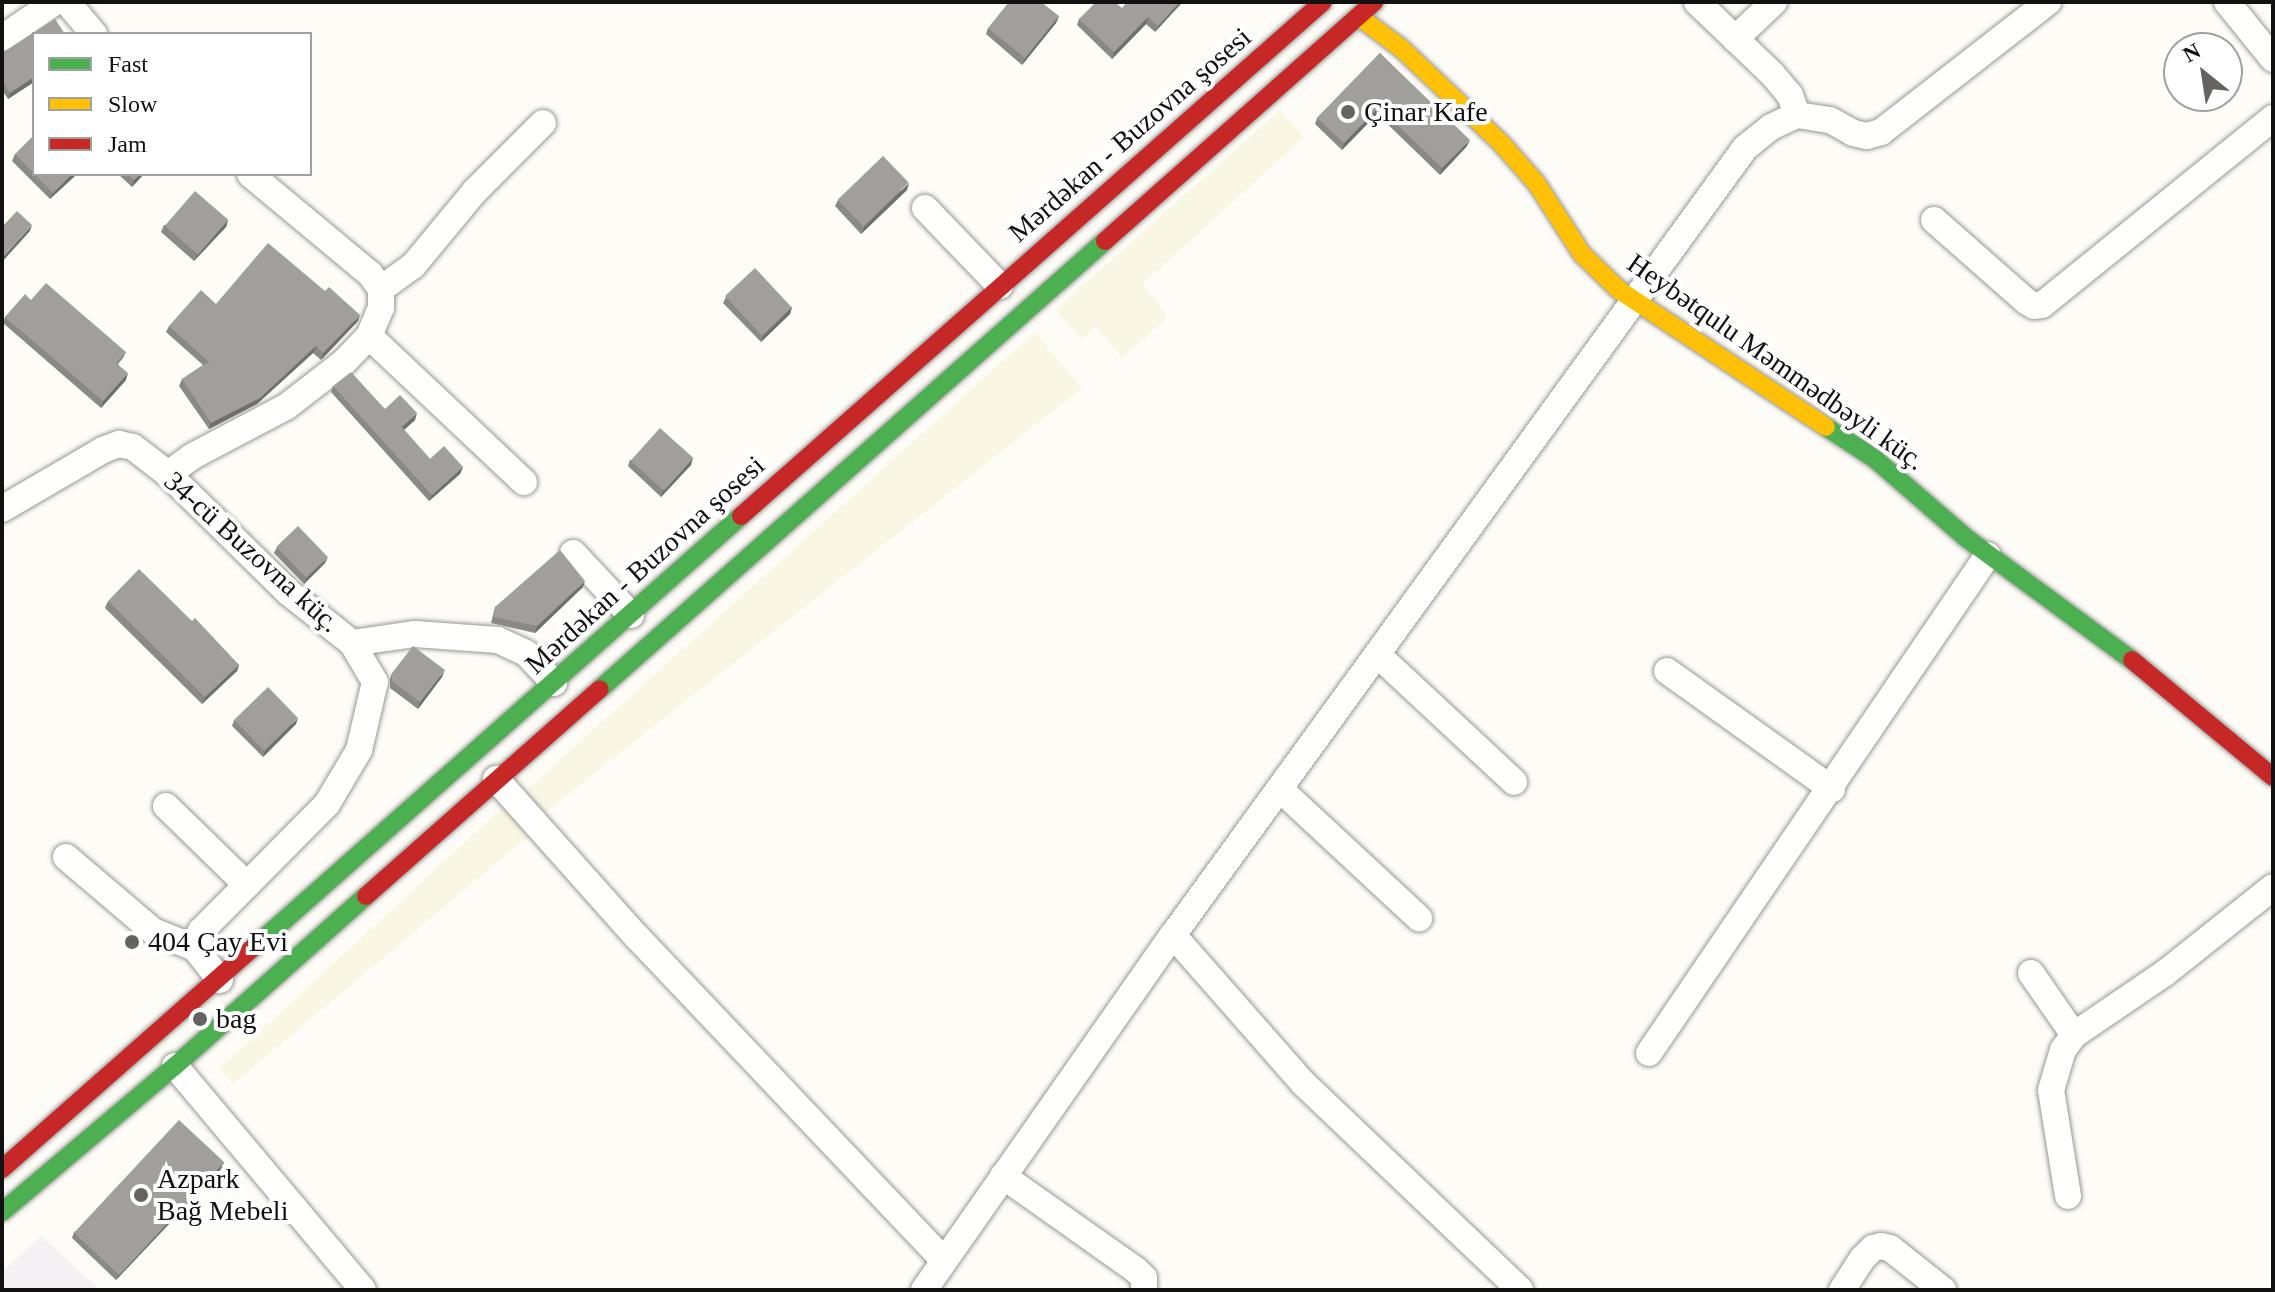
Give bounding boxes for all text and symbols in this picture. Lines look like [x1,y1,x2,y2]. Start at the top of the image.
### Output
street label: Mərdəkan - Buzovna şosesi [1002,21,1258,249]
legend [32,32,312,176]
north arrow [2163,32,2243,112]
text: N [2179,38,2205,67]
text: Fast [108,51,148,77]
text: Slow [108,91,157,117]
place label: Çinar Kafe [1364,95,1488,129]
marker: Çinar Kafe [1339,103,1357,121]
text: Jam [108,131,147,157]
street label: Heybətqulu Məmmədbəyli küç. [1621,246,1931,478]
street label: Mərdəkan - Buzovna şosesi [518,449,772,681]
street label: 34-cü Buzovna küç. [157,464,347,640]
place label: 404 Çay Evi [148,925,288,959]
marker: 404 Çay Evi [123,933,141,951]
place label: bag [216,1002,256,1036]
marker: bag [191,1010,209,1028]
place label: Azpark Bağ Mebeli [157,1162,288,1228]
marker: Azpark Bağ Mebeli [132,1186,150,1204]

